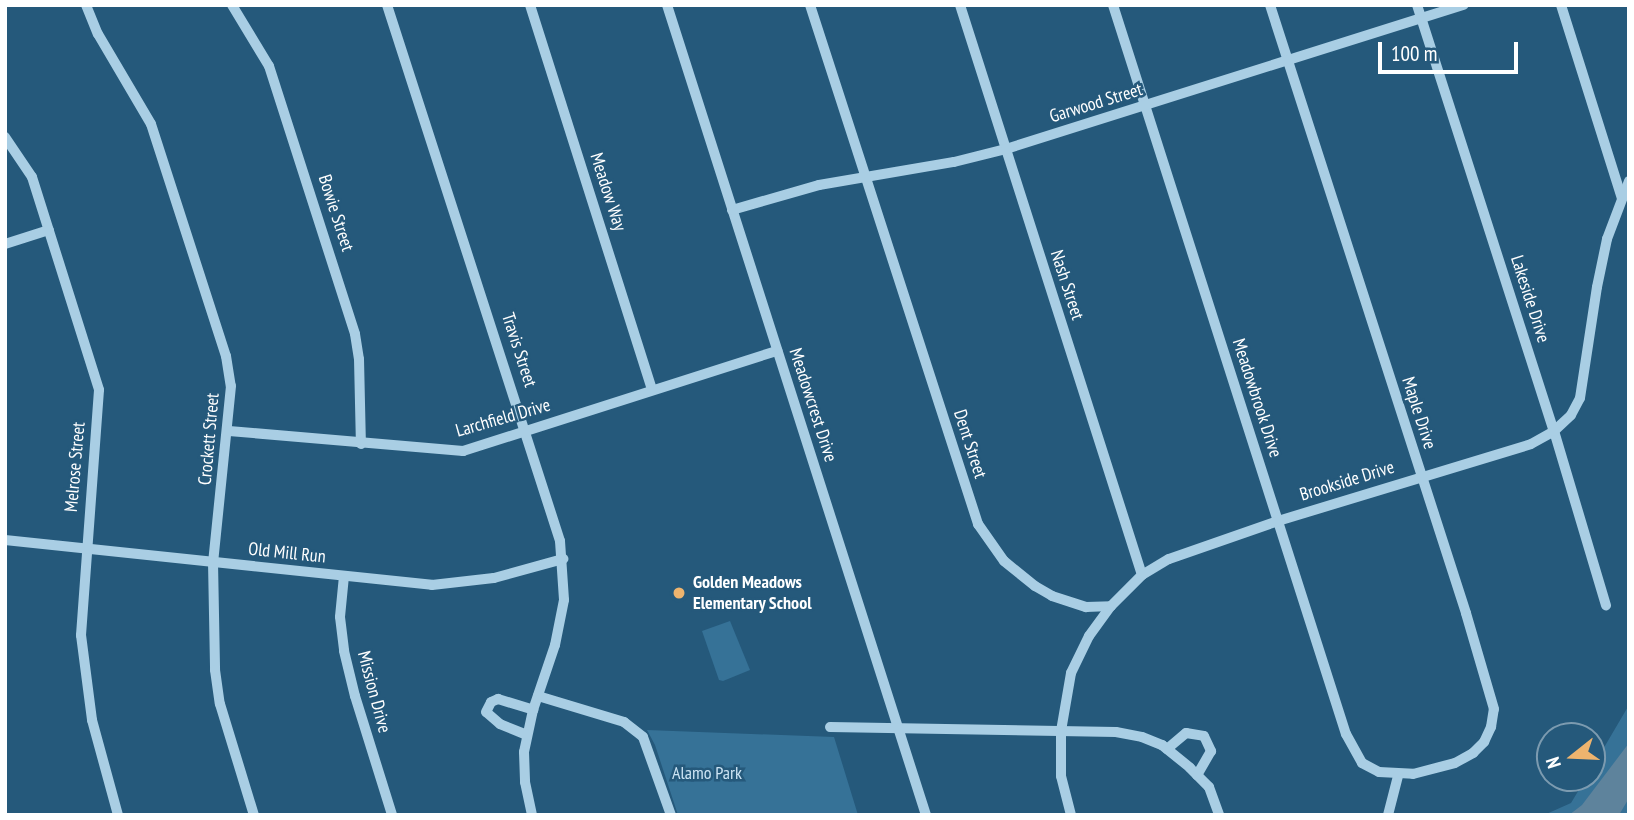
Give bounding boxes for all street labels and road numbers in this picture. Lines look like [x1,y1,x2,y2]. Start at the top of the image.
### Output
street label: Garwood Street [1047,79,1145,127]
street label: Meadow Way [585,150,631,234]
street label: Bowie Street [314,172,358,254]
street label: Nash Street [1046,247,1088,323]
street label: Lakeside Drive [1506,253,1554,345]
street label: Travis Street [497,310,541,390]
street label: Meadowbrook Drive [1228,336,1286,460]
street label: Meadowcrest Drive [784,345,842,465]
street label: Maple Drive [1397,374,1441,452]
street label: Crockett Street [194,392,224,486]
street label: Larchfield Drive [453,394,553,442]
street label: Dent Street [949,407,991,481]
street label: Melrose Street [60,421,90,513]
street label: Brookside Drive [1297,456,1397,506]
street label: Old Mill Run [247,538,327,568]
street label: Mission Drive [353,649,395,735]

